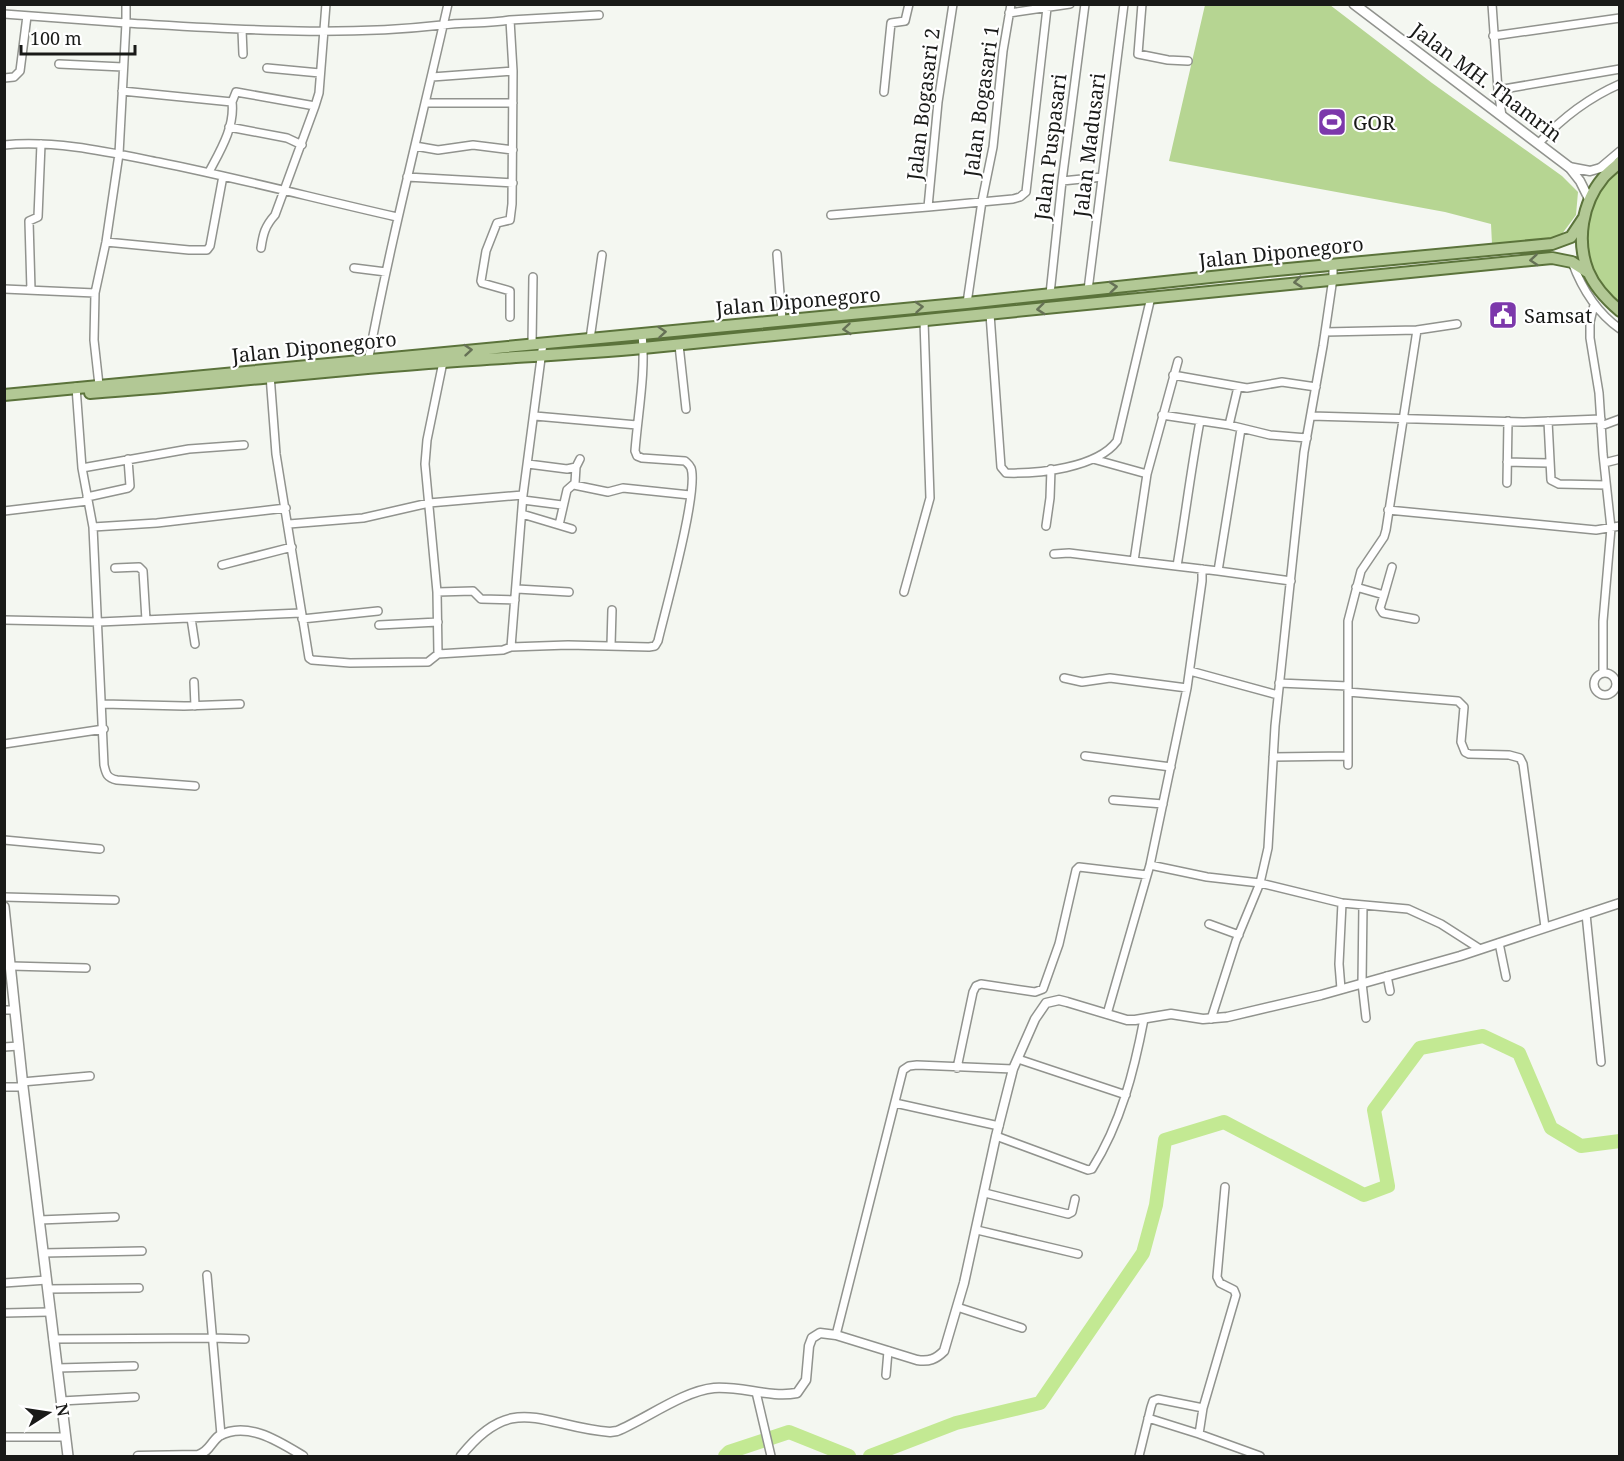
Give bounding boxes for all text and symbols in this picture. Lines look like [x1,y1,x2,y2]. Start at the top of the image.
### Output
street label: Jalan MH. Thamrin [1405,16,1568,148]
scale bar [21,18,135,56]
street label: Jalan Bogasari 1 [957,23,1005,180]
text: 100 m [30,26,82,50]
street label: Jalan Bogasari 2 [900,26,946,183]
street label: Jalan Madusari [1067,71,1111,220]
street label: Jalan Puspasari [1027,72,1072,223]
sports icon: GOR [1316,106,1348,138]
place label: GOR [1353,109,1396,136]
street label: Jalan Diponegoro [1196,230,1365,274]
one-way arrow [1529,253,1538,266]
one-way arrow [1293,275,1302,288]
street label: Jalan Diponegoro [713,280,882,322]
one-way arrow [1109,282,1118,294]
public building icon: Samsat [1487,299,1519,331]
one-way arrow [915,301,924,314]
one-way arrow [1037,302,1046,315]
place label: Samsat [1524,302,1592,329]
one-way arrow [843,322,852,335]
street label: Jalan Diponegoro [229,325,398,369]
one-way arrow [658,326,667,339]
one-way arrow [464,344,473,357]
north arrow [18,1383,78,1443]
text: N [51,1401,75,1419]

